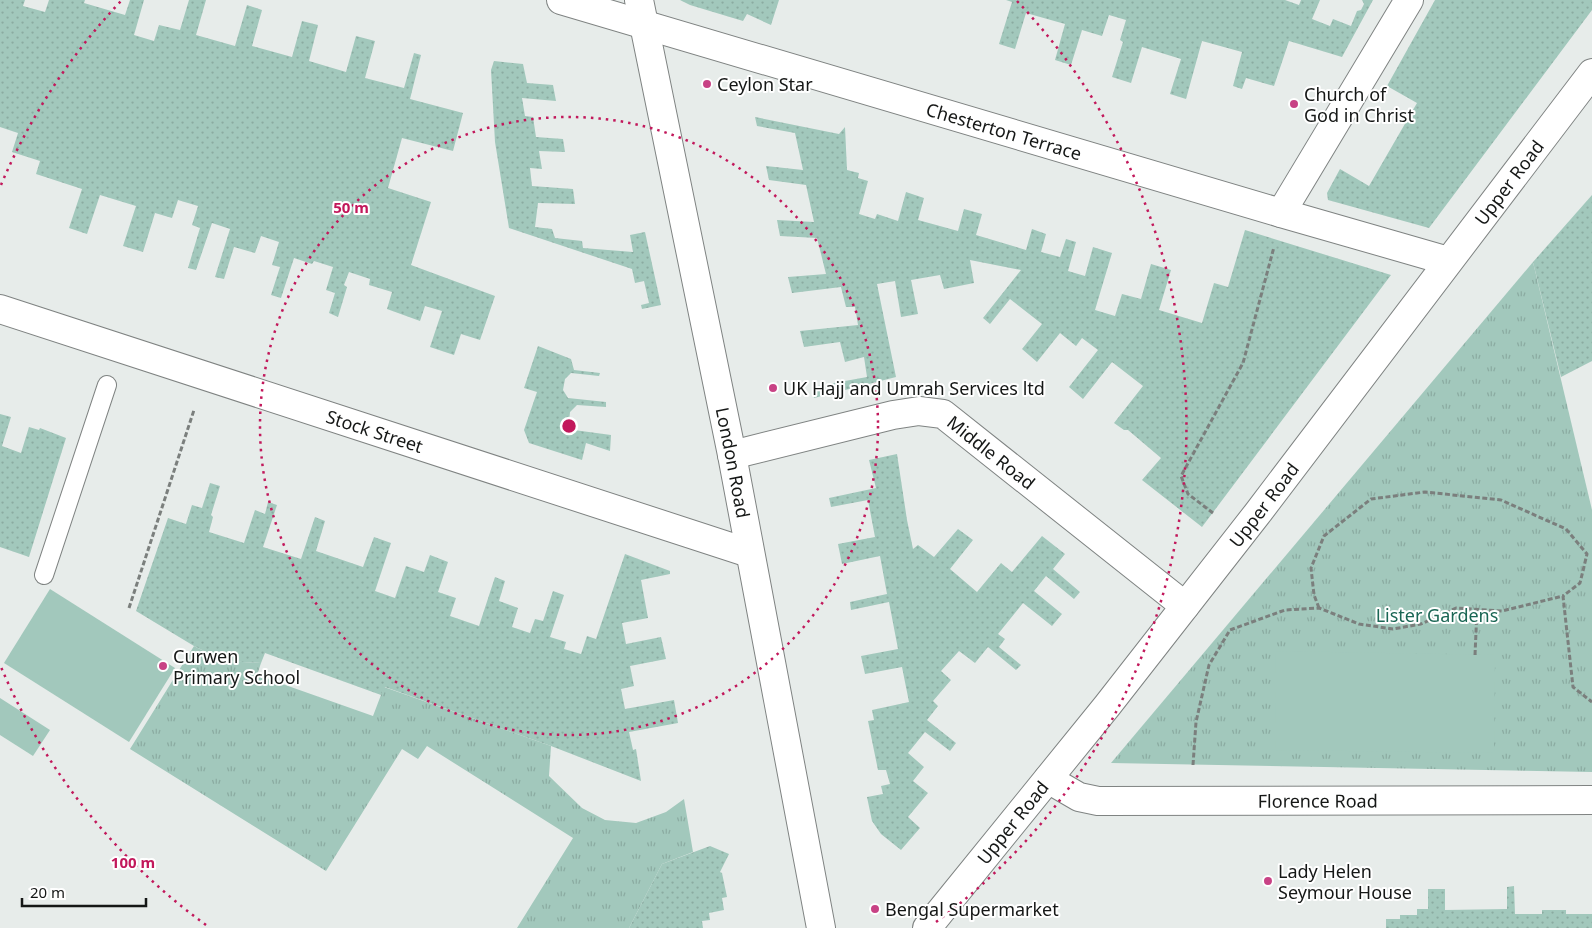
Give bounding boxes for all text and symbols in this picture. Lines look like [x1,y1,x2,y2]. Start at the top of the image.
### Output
place label: Ceylon Star [717,72,813,96]
marker: Ceylon Star [701,78,713,90]
place label: Church of God in Christ [1304,82,1414,127]
street label: Chesterton Terrace [923,97,1085,165]
marker: Church of God in Christ [1288,98,1300,110]
street label: Upper Road [1469,135,1549,230]
text: 50 m [333,197,369,217]
place label: UK Hajj and Umrah Services ltd [783,376,1045,400]
marker: UK Hajj and Umrah Services ltd [767,382,779,394]
street label: Stock Street [323,404,427,458]
street label: London Road [710,405,756,520]
street label: Middle Road [942,410,1040,495]
centre of rings [560,417,578,435]
street label: Upper Road [1224,457,1304,552]
park label: Lister Gardens [1376,603,1498,627]
place label: Curwen Primary School [173,644,300,689]
marker: Curwen Primary School [157,660,169,672]
street label: Upper Road [972,776,1054,869]
street label: Florence Road [1258,788,1378,813]
text: 100 m [111,852,155,872]
place label: Lady Helen Seymour House [1278,859,1412,904]
marker: Lady Helen Seymour House [1262,875,1274,887]
scale bar [22,876,146,908]
text: 20 m [30,882,65,902]
place label: Bengal Supermarket [885,897,1059,921]
marker: Bengal Supermarket [869,903,881,915]

